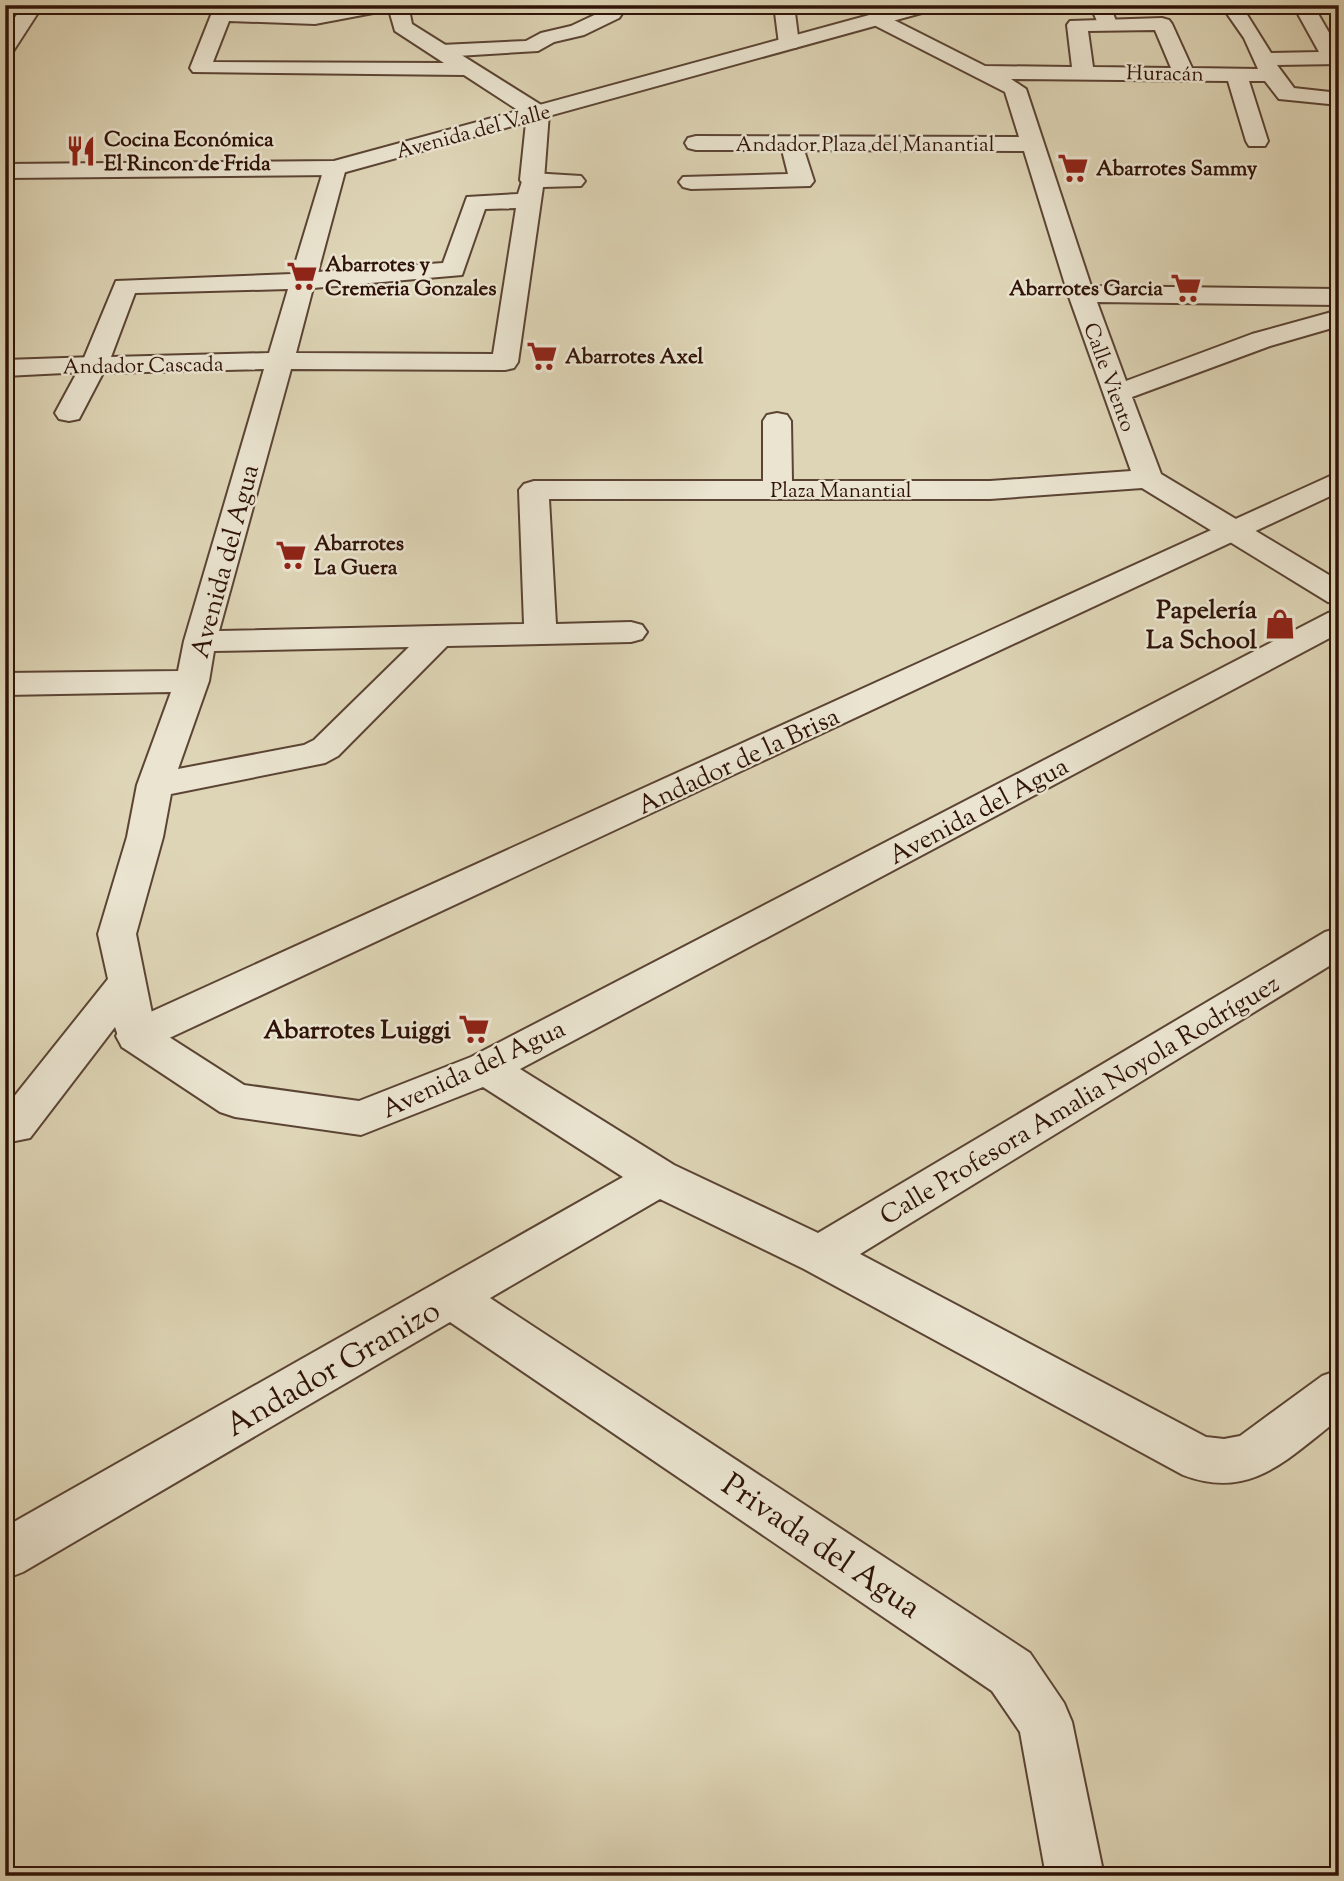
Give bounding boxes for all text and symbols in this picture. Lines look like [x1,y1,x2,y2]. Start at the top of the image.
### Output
street label: Huracán [1126,59,1204,91]
street label: Avenida del Valle [393,98,554,168]
place label: Cocina Económica El Rincon de Frida [104,126,274,180]
street label: Andador Plaza del Manantial [735,131,995,161]
restaurant icon: Cocina Económica El Rincon de Frida [64,134,98,168]
supermarket icon: Abarrotes Sammy [1056,151,1090,185]
place label: Abarrotes Sammy [1096,155,1258,185]
place label: Abarrotes y Cremeria Gonzales [325,251,497,305]
supermarket icon: Abarrotes y Cremeria Gonzales [285,259,319,293]
supermarket icon: Abarrotes Garcia [1169,271,1203,305]
place label: Abarrotes Garcia [1009,275,1163,305]
street label: Calle Viento [1074,319,1142,437]
supermarket icon: Abarrotes Axel [525,339,559,373]
place label: Abarrotes Axel [565,343,704,373]
street label: Andador Cascada [62,351,224,383]
street label: Avenida del Agua [183,461,270,663]
street label: Plaza Manantial [770,477,912,507]
place label: Abarrotes La Guera [314,530,404,584]
supermarket icon: Abarrotes La Guera [274,538,308,572]
place label: Papelería La School [1146,593,1258,660]
shop icon: Papelería La School [1263,607,1297,641]
street label: Andador de la Brisa [632,699,846,825]
street label: Avenida del Agua [883,749,1076,875]
street label: Calle Profesora Amalia Noyola Rodríguez [874,967,1287,1235]
street label: Avenida del Agua [376,1011,572,1129]
supermarket icon: Abarrotes Luiggi [457,1012,491,1046]
place label: Abarrotes Luiggi [263,1013,452,1050]
street label: Andador Granizo [217,1289,450,1450]
street label: Privada del Agua [711,1464,929,1631]

